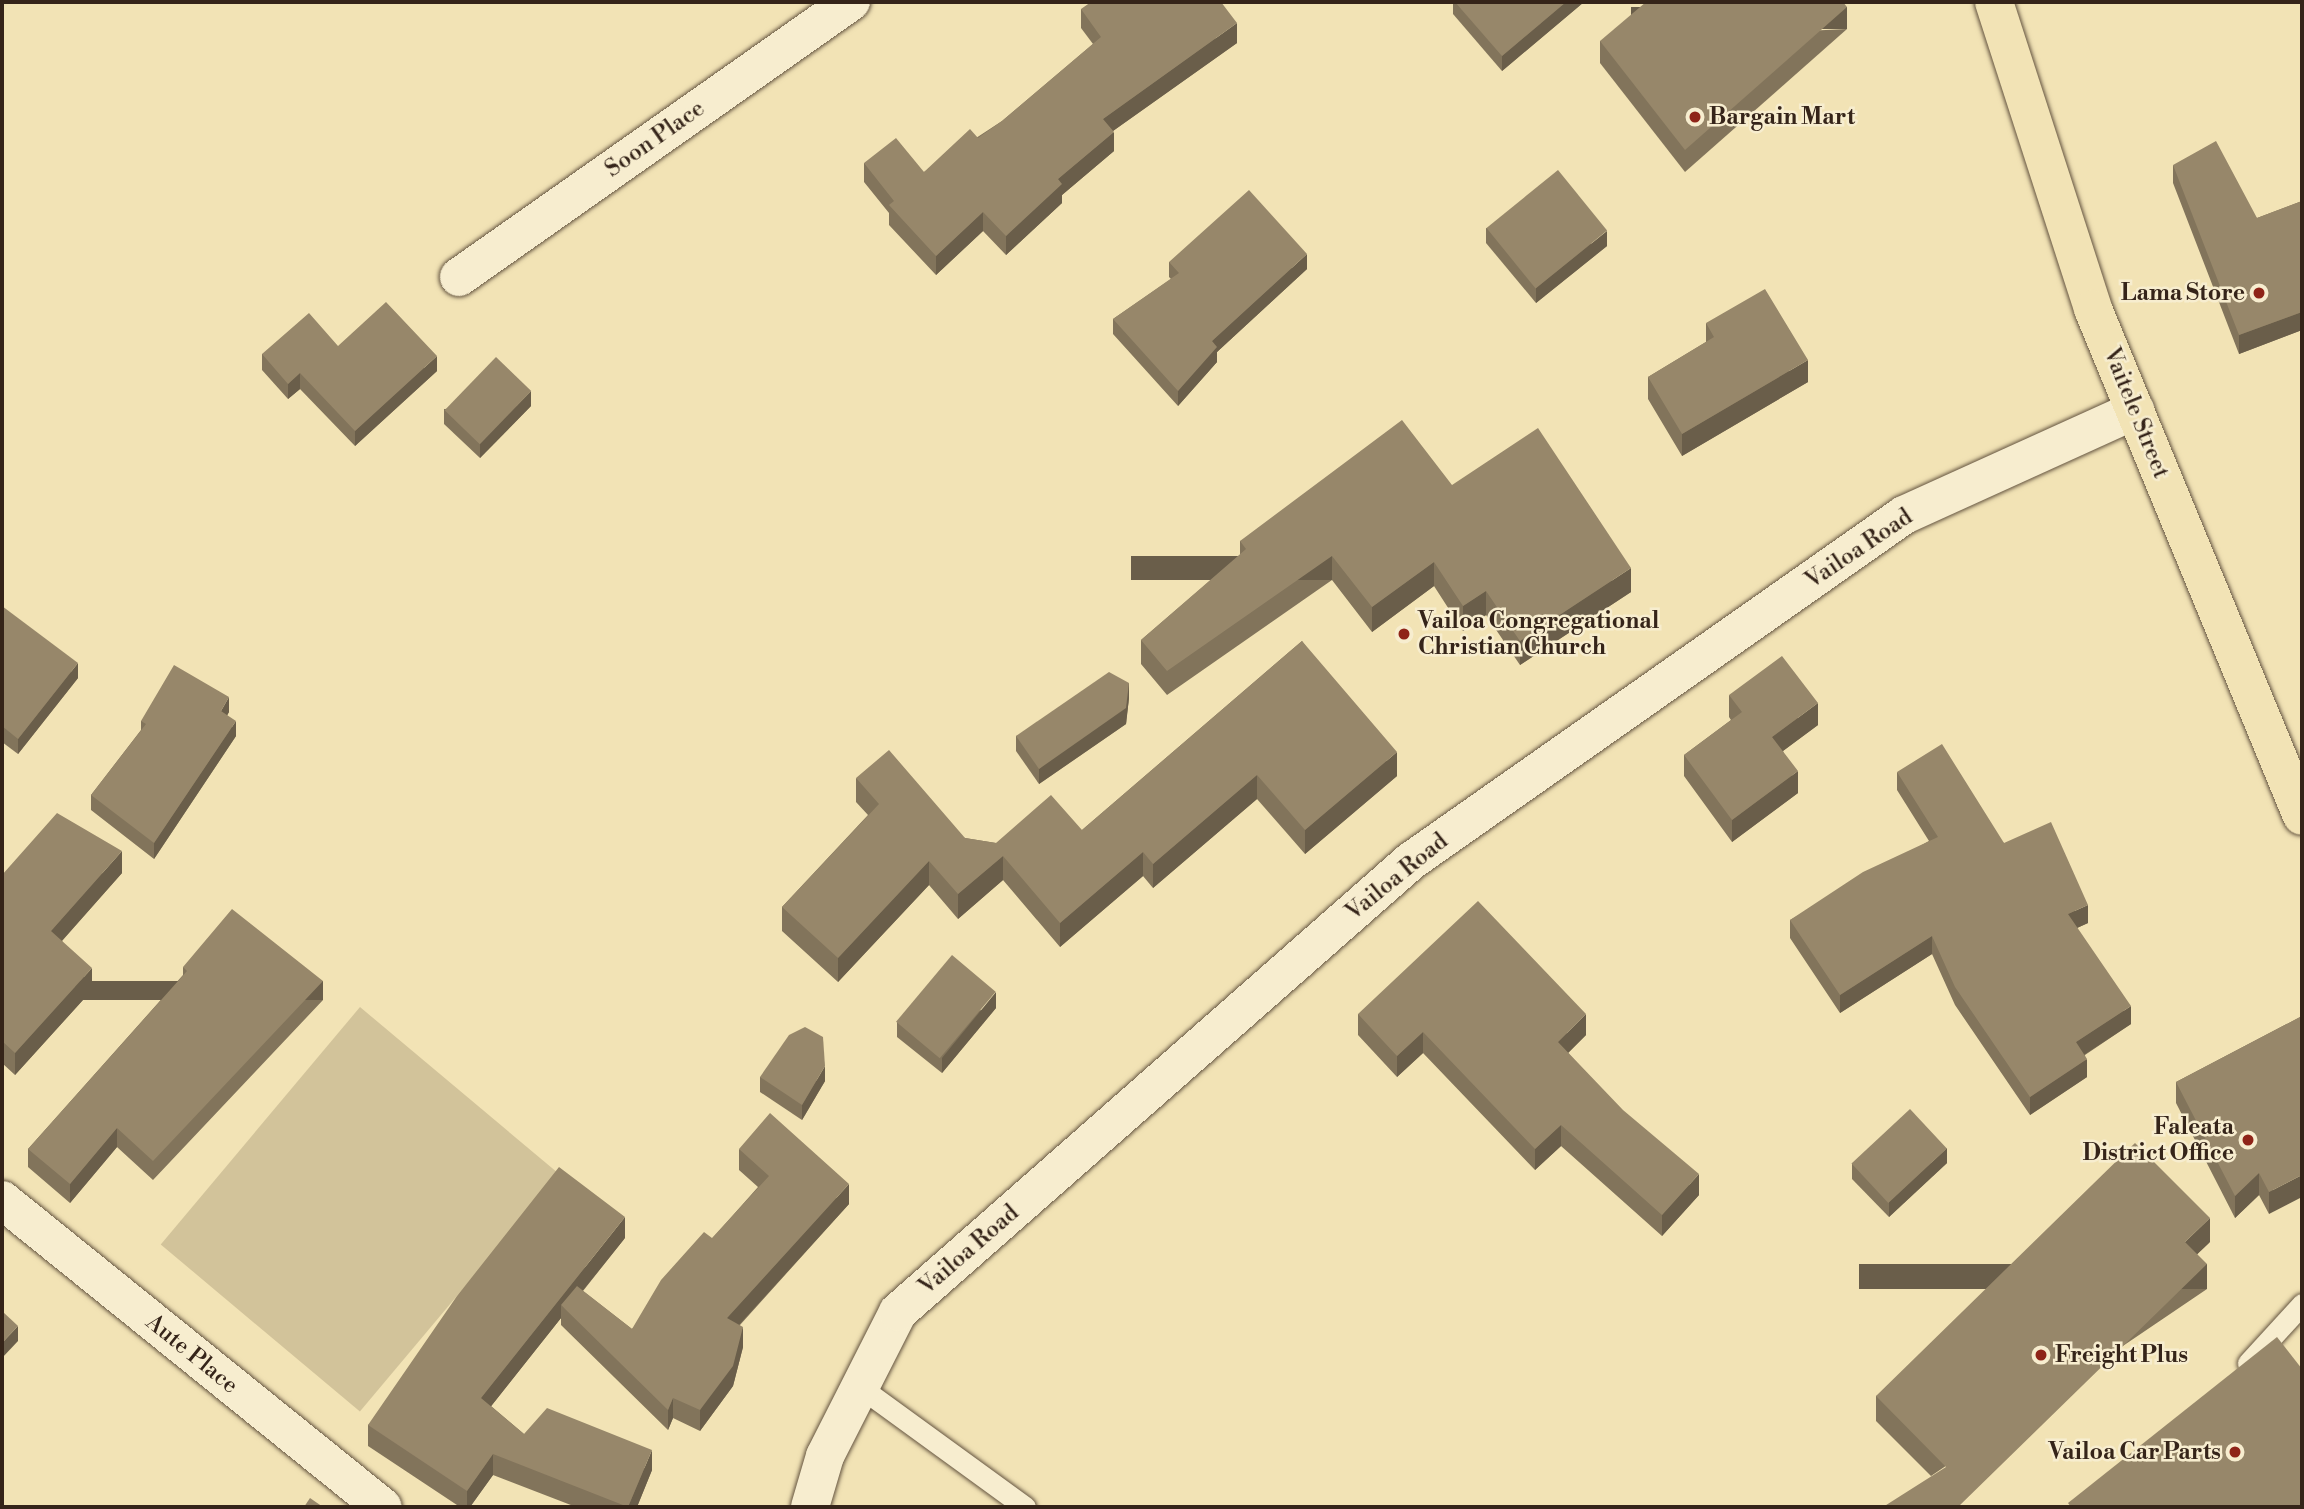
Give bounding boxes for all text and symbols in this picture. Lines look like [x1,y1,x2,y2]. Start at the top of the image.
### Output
street label: Soon Place [600,95,710,183]
place label: Bargain Mart [1709,103,1855,131]
marker: Bargain Mart [1687,109,1703,125]
place label: Lama Store [2121,279,2245,307]
marker: Lama Store [2251,285,2267,301]
street label: Vaitele Street [2097,344,2175,482]
street label: Vailoa Road [1800,503,1918,595]
place label: Vailoa Congregational Christian Church [1418,607,1659,661]
marker: Vailoa Congregational Christian Church [1396,626,1412,642]
street label: Vailoa Road [1340,828,1454,926]
place label: Faleata District Office [2082,1113,2234,1167]
marker: Faleata District Office [2240,1132,2256,1148]
street label: Vailoa Road [913,1199,1025,1301]
street label: Aute Place [140,1309,244,1399]
place label: Freight Plus [2055,1341,2188,1369]
marker: Freight Plus [2033,1347,2049,1363]
place label: Vailoa Car Parts [2049,1438,2221,1466]
marker: Vailoa Car Parts [2227,1444,2243,1460]

